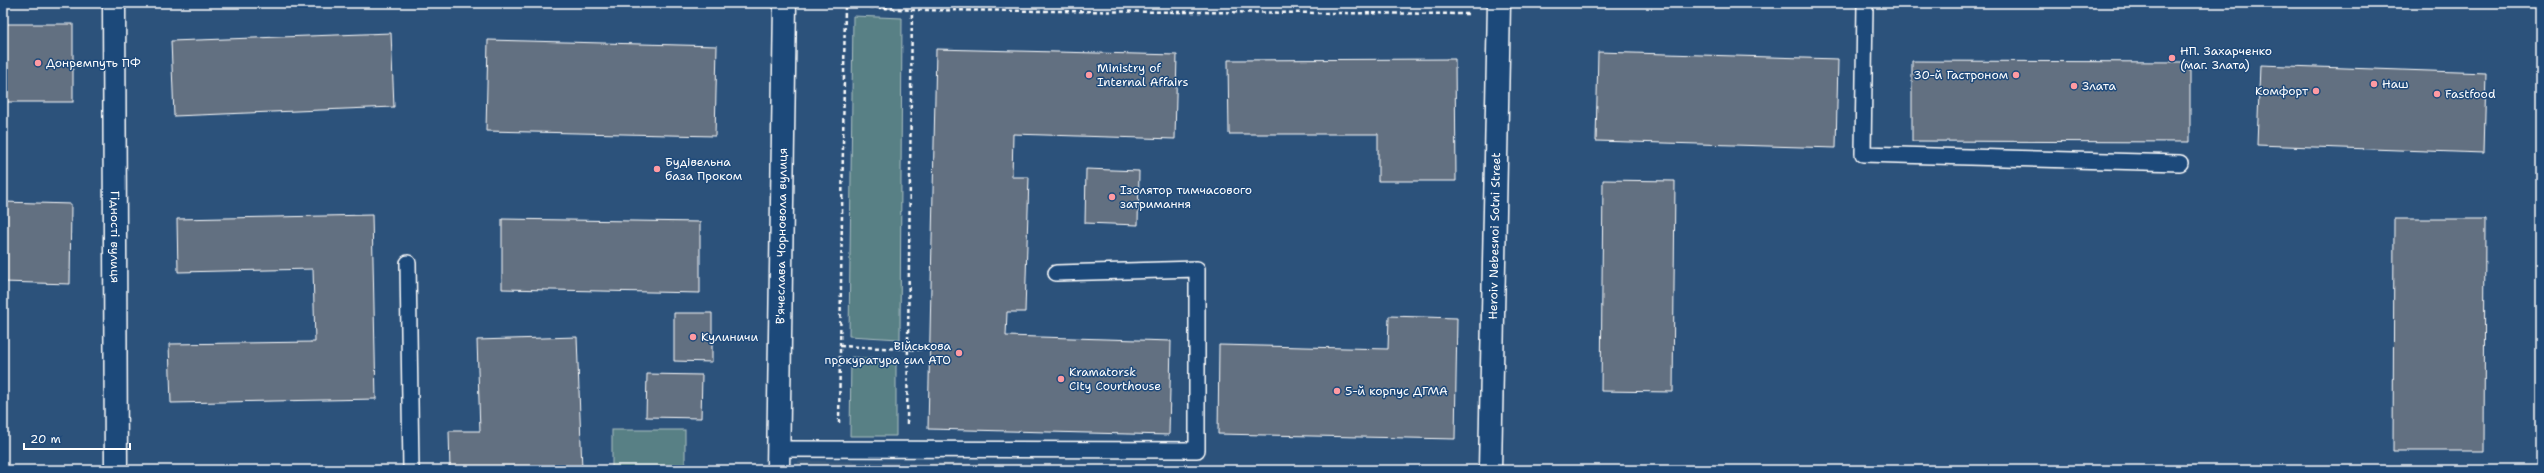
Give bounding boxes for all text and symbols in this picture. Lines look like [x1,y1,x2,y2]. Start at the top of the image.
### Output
place label: НП. Захарченко (маг. Злата) [2180,43,2272,73]
marker: НП. Захарченко (маг. Злата) [2167,53,2177,63]
place label: Донремпуть ПФ [46,55,141,71]
marker: Донремпуть ПФ [33,58,43,68]
place label: Ministry of Internal Affairs [1097,60,1188,90]
place label: 30-й Гастроном [1913,67,2008,83]
marker: Ministry of Internal Affairs [1084,70,1094,80]
marker: 30-й Гастроном [2011,70,2021,80]
place label: Наш [2382,76,2409,92]
place label: Злата [2082,78,2116,94]
marker: Наш [2369,79,2379,89]
marker: Злата [2069,81,2079,91]
place label: Комфорт [2255,83,2309,99]
marker: Комфорт [2311,86,2321,96]
place label: Fastfood [2445,86,2496,102]
marker: Fastfood [2432,89,2442,99]
street label: В'ячеслава Чорновола вулиця [772,148,791,324]
street label: Heroiv Nebesnoi Sotni Street [1485,152,1504,320]
place label: Будівельна база Проком [665,154,742,184]
marker: Будівельна база Проком [652,164,662,174]
place label: Ізолятор тимчасового затримання [1120,182,1252,212]
street label: Гідності вулиця [107,191,123,283]
marker: Ізолятор тимчасового затримання [1107,192,1117,202]
place label: Кулиничи [701,329,758,345]
marker: Кулиничи [688,332,698,342]
place label: Військова прокуратура сил АТО [825,338,952,368]
marker: Військова прокуратура сил АТО [954,348,964,358]
place label: Kramatorsk City Courthouse [1069,364,1161,394]
marker: Kramatorsk City Courthouse [1056,374,1066,384]
place label: 5-й корпус ДГМА [1345,383,1448,399]
marker: 5-й корпус ДГМА [1332,386,1342,396]
scale bar [24,425,130,451]
text: 20 m [30,431,61,447]

